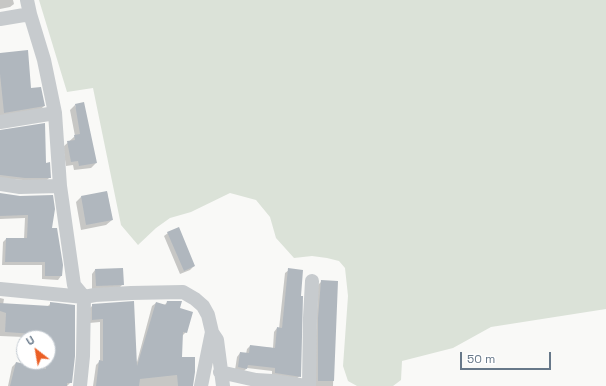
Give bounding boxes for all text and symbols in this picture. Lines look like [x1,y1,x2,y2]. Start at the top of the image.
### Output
north arrow [16,330,56,370]
text: U [24,333,37,348]
scale bar [462,344,553,370]
text: 50 m [467,351,495,367]

